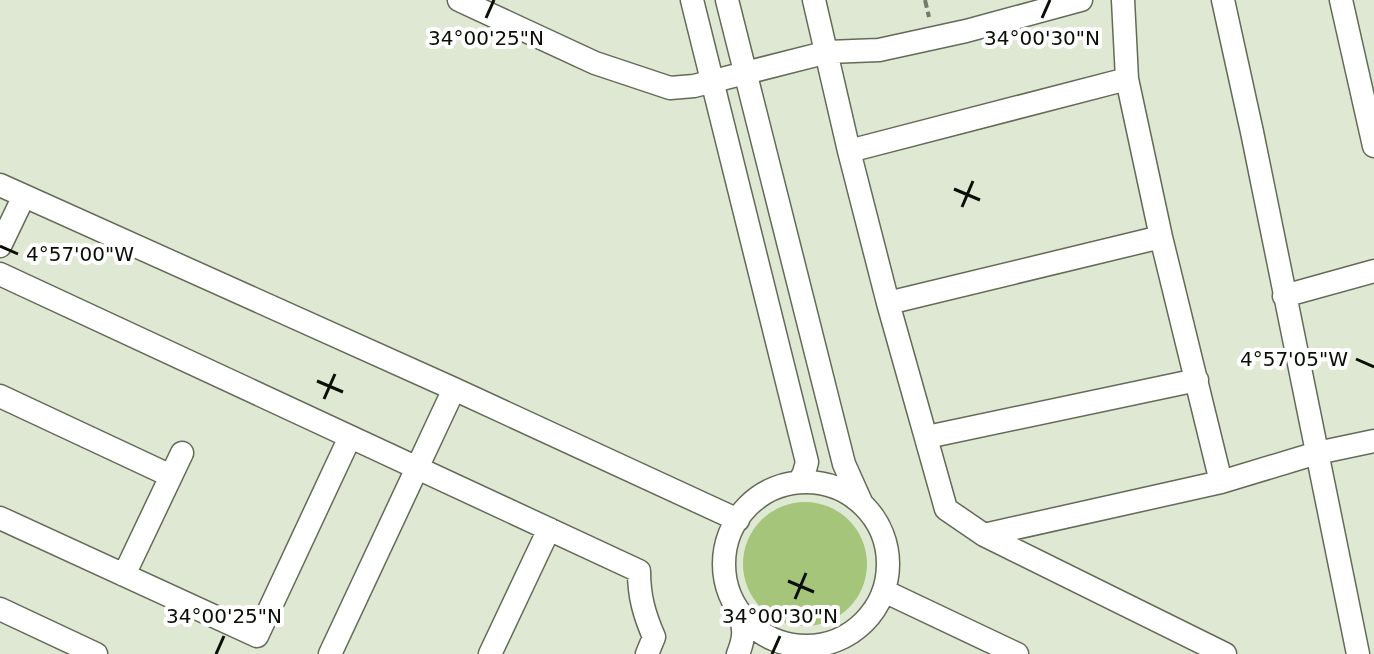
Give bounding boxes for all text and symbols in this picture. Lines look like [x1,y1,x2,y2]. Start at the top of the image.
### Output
text: 34°00'25"N [428,26,544,50]
text: 34°00'30"N [984,26,1100,50]
text: 4°57'00"W [26,242,134,266]
text: 4°57'05"W [1240,347,1348,371]
text: 34°00'25"N [166,604,282,628]
text: 34°00'30"N [722,604,838,628]

